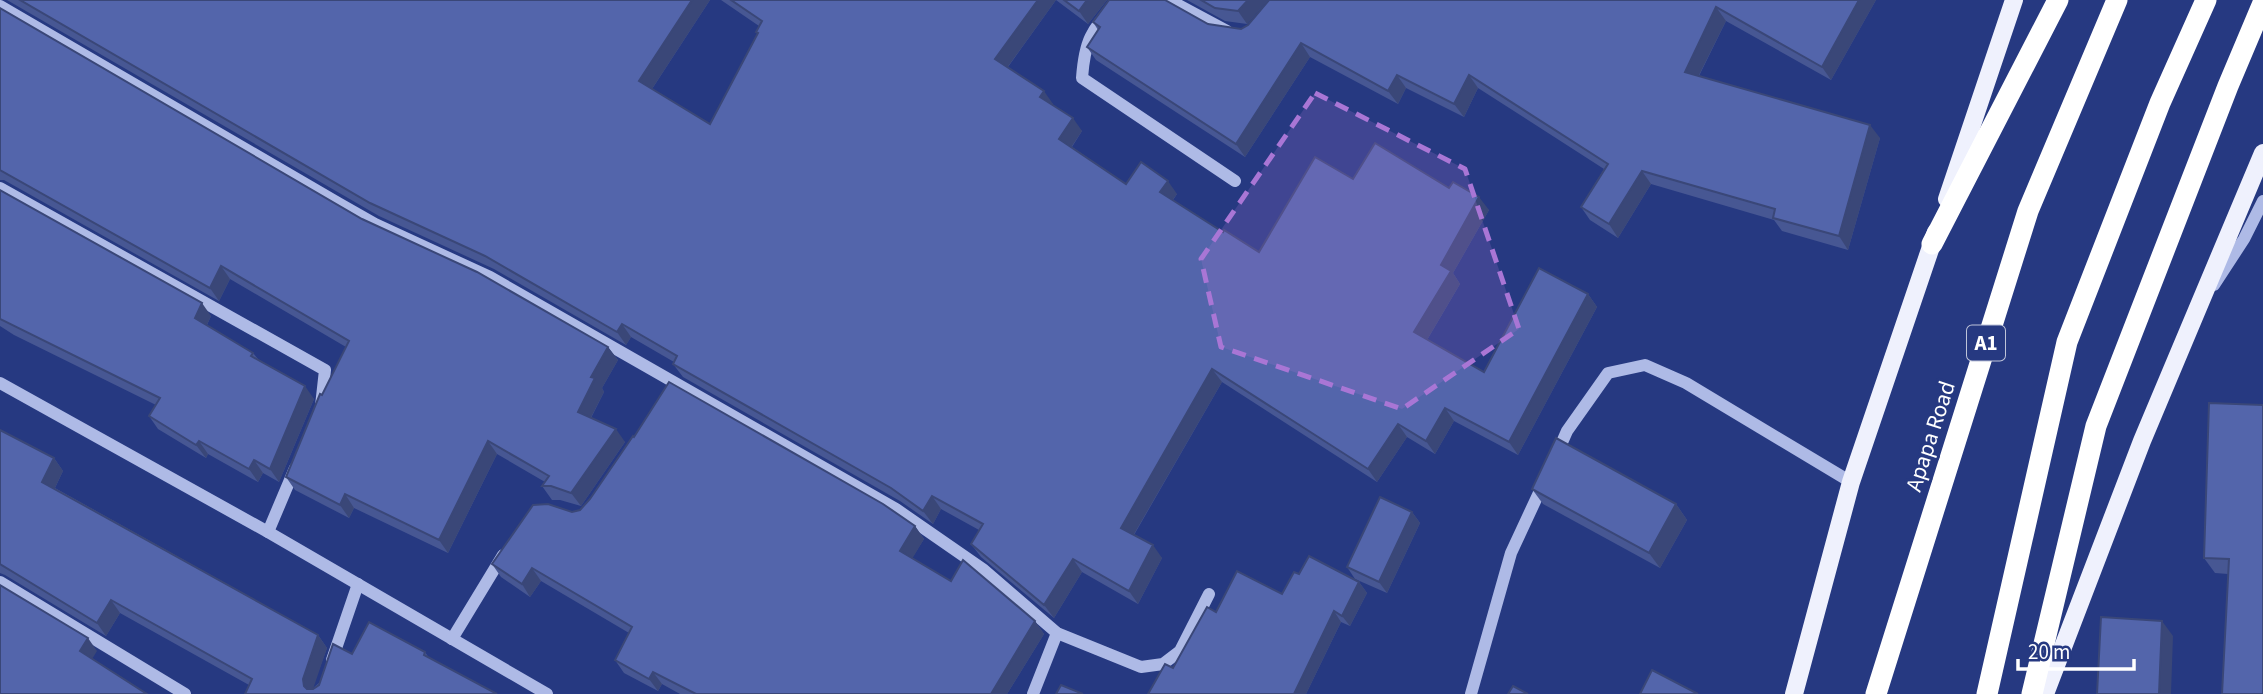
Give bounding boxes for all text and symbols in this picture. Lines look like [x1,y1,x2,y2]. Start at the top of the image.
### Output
road number: A1 [1967,326,2005,360]
street label: Apapa Road [1897,377,1964,496]
scale bar [2018,628,2134,672]
text: 20 m [2028,637,2070,667]

